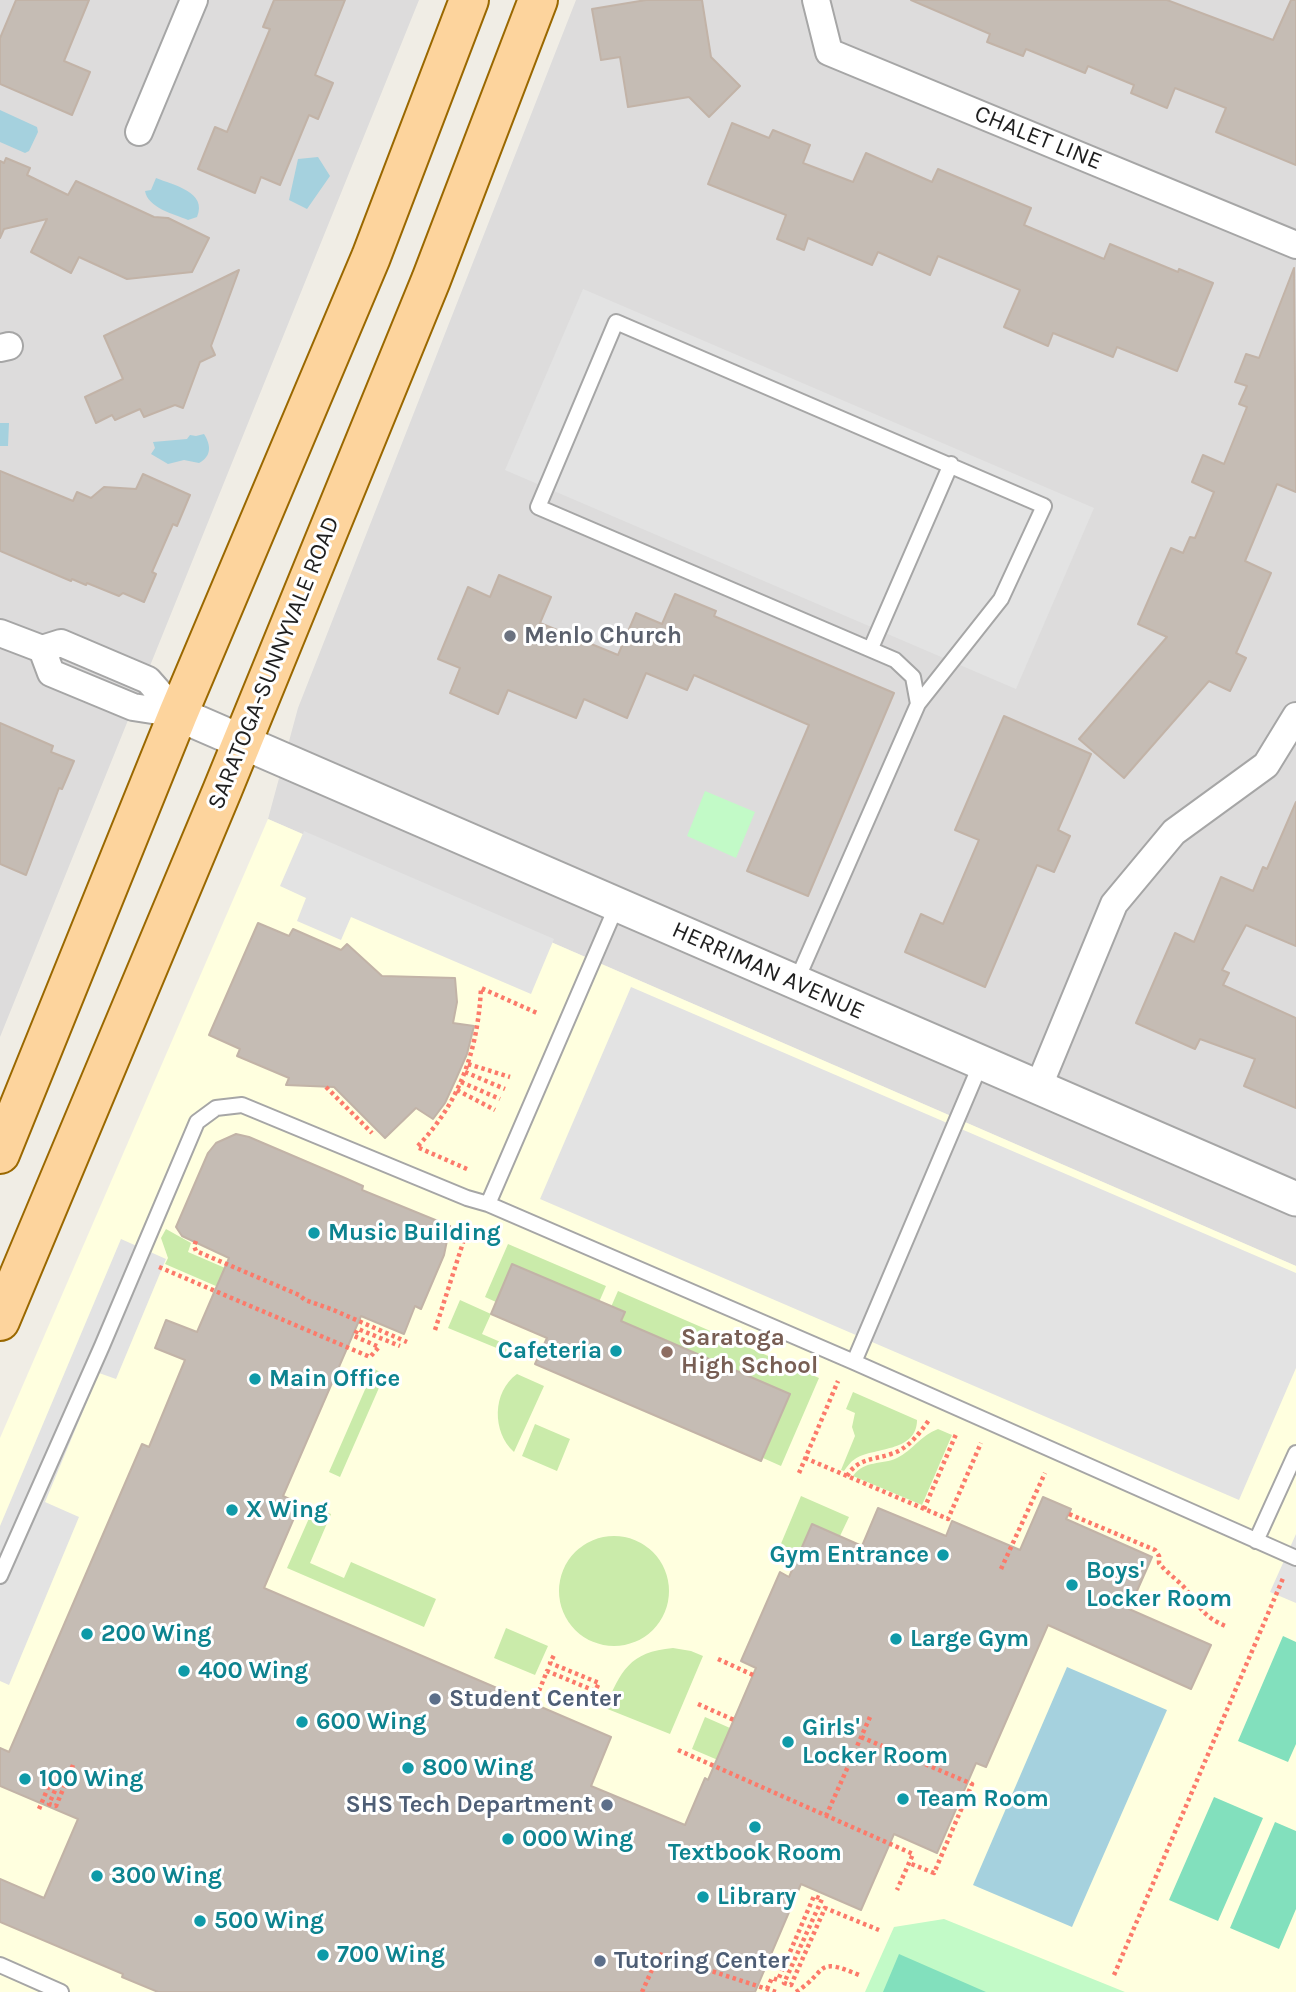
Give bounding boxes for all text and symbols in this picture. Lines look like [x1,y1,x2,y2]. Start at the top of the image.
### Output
street label: CHALET LINE [970,99,1106,177]
street label: SARATOGA-SUNNYVALE ROAD [202,512,346,814]
place label: Menlo Church [524,622,682,650]
marker: Menlo Church [502,628,518,644]
street label: HERRIMAN AVENUE [667,916,869,1026]
place label: Music Building [328,1219,501,1247]
marker: Music Building [306,1225,322,1241]
place label: Saratoga High School [681,1324,818,1380]
place label: Cafeteria [498,1337,602,1365]
marker: Cafeteria [608,1343,624,1359]
marker: Saratoga High School [659,1344,675,1360]
place label: Main Office [269,1365,400,1393]
marker: Main Office [247,1371,263,1387]
place label: X Wing [246,1496,328,1524]
marker: X Wing [224,1502,240,1518]
place label: Gym Entrance [769,1541,929,1569]
marker: Gym Entrance [935,1547,951,1563]
place label: Boys' Locker Room [1086,1557,1232,1613]
marker: Boys' Locker Room [1064,1577,1080,1593]
place label: 200 Wing [101,1620,211,1648]
place label: Large Gym [910,1625,1029,1653]
marker: 200 Wing [79,1626,95,1642]
marker: Large Gym [888,1631,904,1647]
place label: 400 Wing [198,1657,308,1685]
marker: 400 Wing [176,1663,192,1679]
place label: Student Center [449,1685,621,1713]
marker: Student Center [427,1691,443,1707]
place label: 600 Wing [316,1708,427,1736]
marker: 600 Wing [294,1714,310,1730]
place label: Girls' Locker Room [802,1714,948,1770]
marker: Girls' Locker Room [780,1734,796,1750]
place label: 800 Wing [422,1754,533,1782]
marker: 800 Wing [400,1760,416,1776]
place label: 100 Wing [39,1765,143,1793]
marker: 100 Wing [17,1771,33,1787]
place label: Team Room [917,1785,1049,1813]
place label: SHS Tech Department [346,1791,593,1819]
marker: Team Room [895,1791,911,1807]
marker: SHS Tech Department [599,1797,615,1813]
marker: Textbook Room [747,1819,763,1835]
place label: 000 Wing [522,1825,633,1853]
marker: 000 Wing [500,1831,516,1847]
place label: Textbook Room [668,1839,842,1867]
place label: 300 Wing [111,1862,222,1890]
marker: 300 Wing [89,1868,105,1884]
place label: Library [717,1883,796,1911]
marker: Library [695,1889,711,1905]
place label: 500 Wing [214,1907,324,1935]
marker: 500 Wing [192,1913,208,1929]
place label: 700 Wing [337,1941,445,1969]
marker: 700 Wing [315,1947,331,1963]
place label: Tutoring Center [614,1947,790,1975]
marker: Tutoring Center [592,1953,608,1969]

